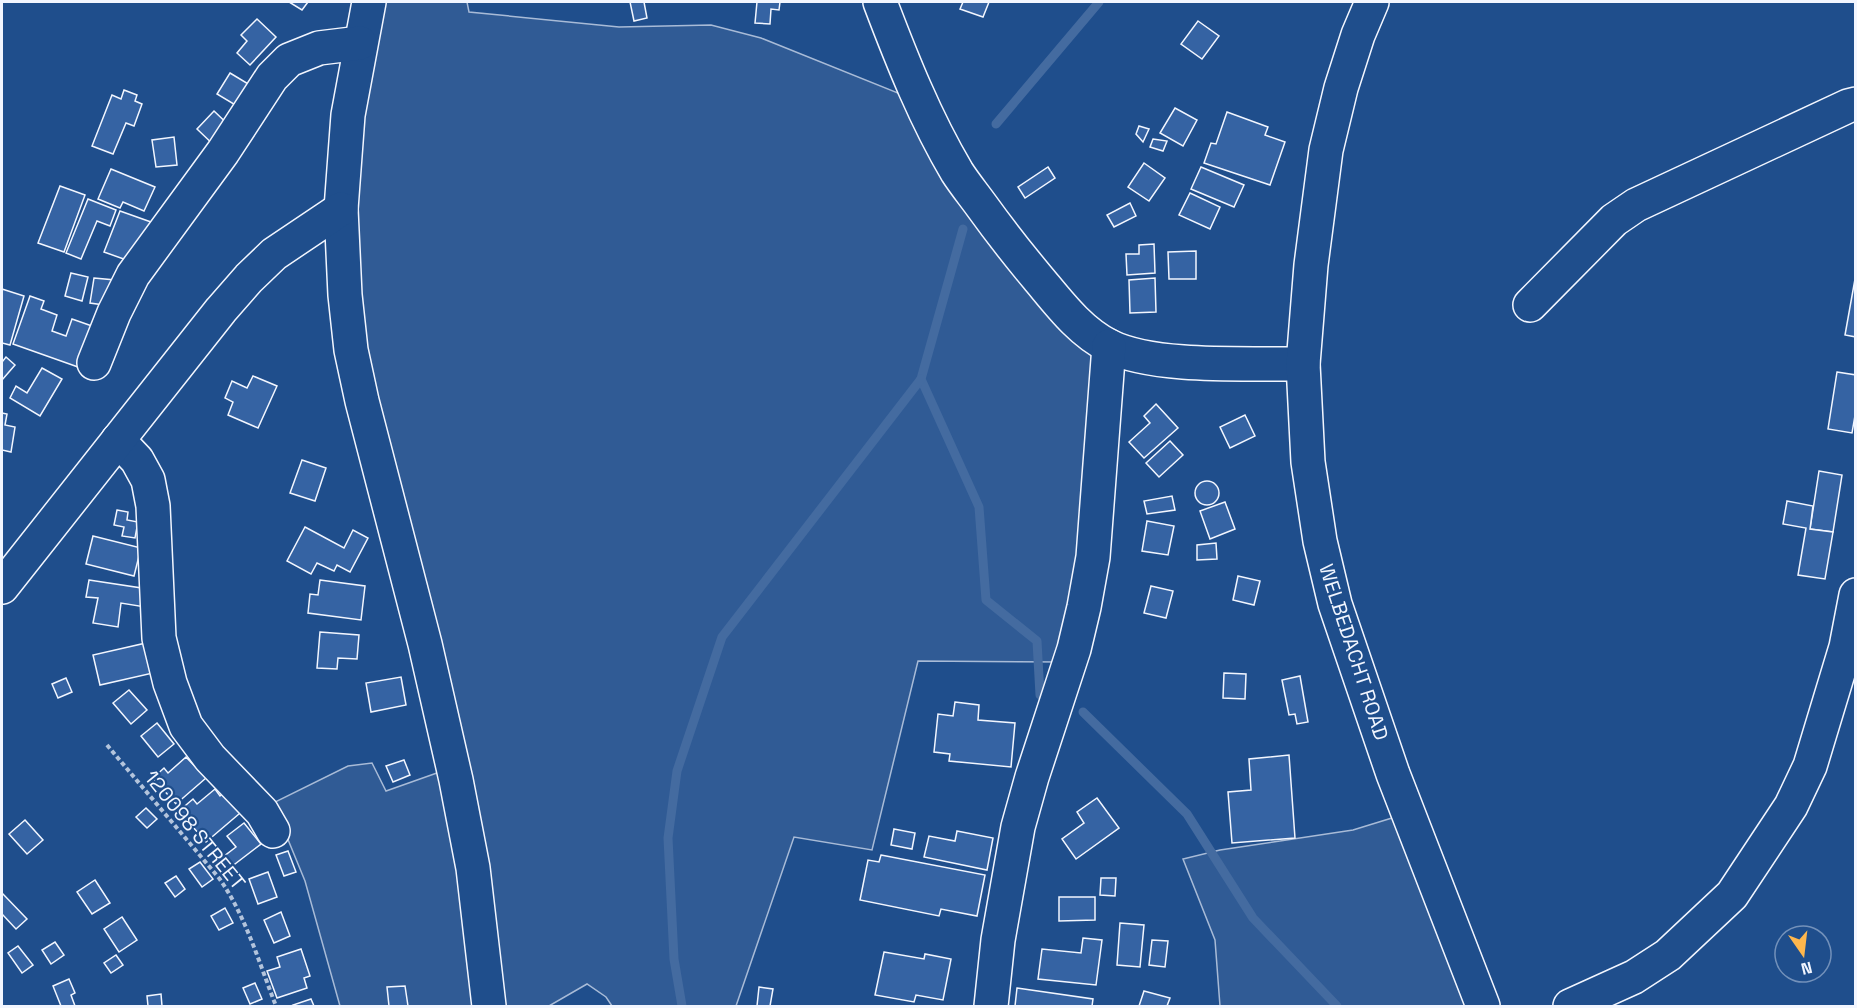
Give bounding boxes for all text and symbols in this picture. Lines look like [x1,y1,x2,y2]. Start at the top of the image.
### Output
street label: WELBEDACHT ROAD [1313,561,1395,743]
street label: 120098 STREET [139,765,251,895]
north arrow [1773,924,1833,984]
text: N [1799,957,1814,980]

